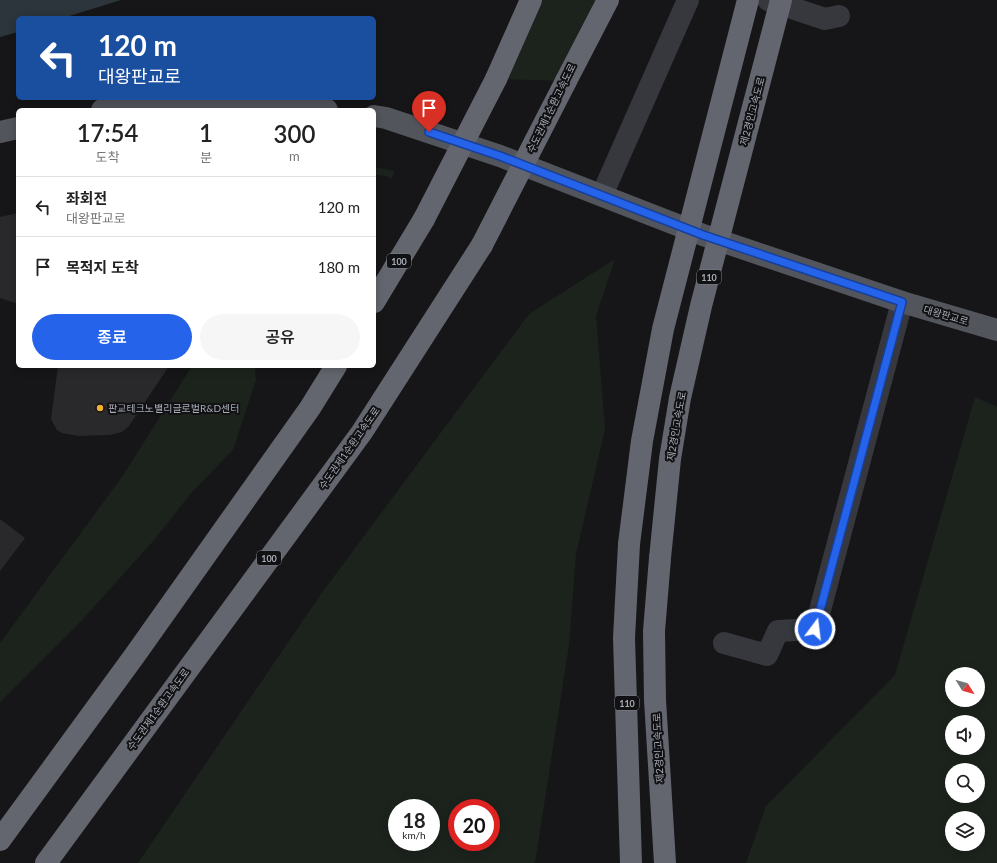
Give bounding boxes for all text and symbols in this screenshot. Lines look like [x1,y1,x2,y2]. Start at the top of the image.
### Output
text: 120 m [98,28,177,62]
icon: left [32,32,84,84]
street label: 수도권제1순환고속도로 [524,61,578,155]
text: 대왕판교로 [98,65,181,87]
street label: 제2경인고속도로 [737,76,767,146]
pin [412,91,446,132]
icon: arrive [418,97,440,119]
text: 17:54 [77,118,138,147]
text: 1 [199,118,213,147]
text: 300 [274,119,315,148]
text: m [289,148,300,164]
text: 도착 [96,149,119,165]
text: 분 [200,149,212,165]
text: 좌회전 [66,189,107,207]
icon: left [32,196,54,218]
text: 120 m [318,198,360,216]
text: 대왕판교로 [66,210,126,226]
road number: 100 [387,254,411,268]
icon: arrive [32,256,54,278]
text: 목적지 도착 [66,258,139,276]
text: 180 m [318,258,360,276]
road number: 110 [697,270,721,284]
street label: 대왕판교로 [922,303,970,327]
button: 종료 [32,314,192,360]
button: 공유 [200,314,360,360]
street label: 제2경인고속도로 [664,390,688,462]
place label: 판교테크노밸리글로벌R&D센터 [108,402,239,414]
marker: 판교테크노밸리글로벌R&D센터 [95,403,105,413]
street label: 수도권제1순환고속도로 [316,404,382,492]
road number: 100 [257,551,281,565]
position arrow [794,608,836,650]
street label: 수도권제1순환고속도로 [124,666,192,752]
north arrow [945,667,985,707]
map controls [945,667,985,851]
road number: 110 [615,696,639,710]
street label: 제2경인고속도로 [650,713,666,783]
button: sound [945,715,985,755]
button: search [945,763,985,803]
speed limit sign: 20 [448,799,500,851]
text: 18 [402,808,426,832]
button: layers [945,811,985,851]
text: km/h [402,829,426,841]

